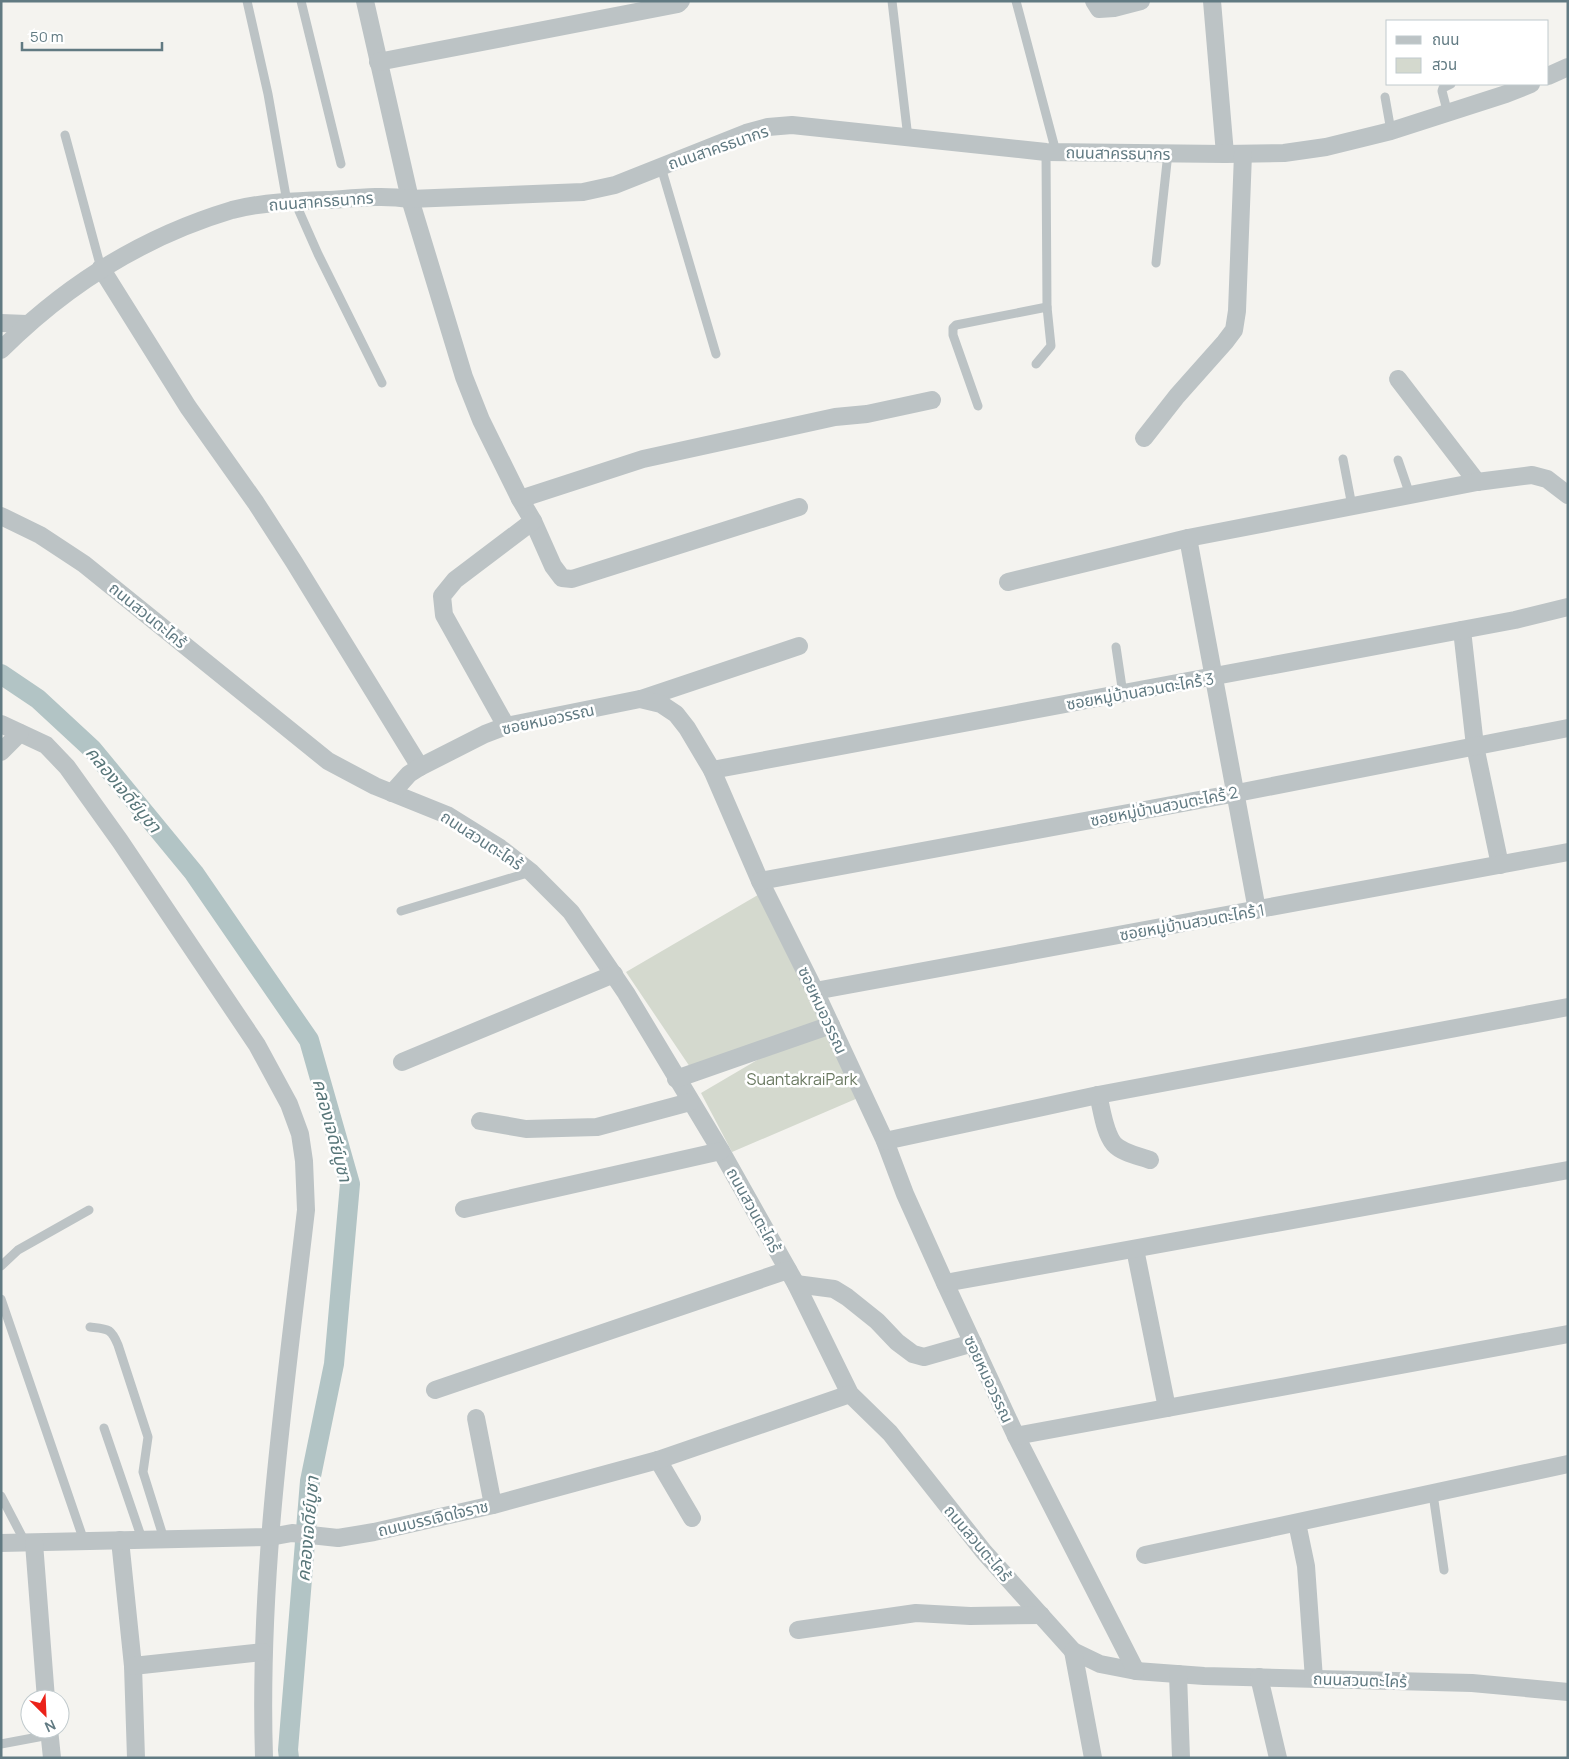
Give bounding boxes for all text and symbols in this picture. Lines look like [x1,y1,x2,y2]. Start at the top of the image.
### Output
scale bar [22,20,162,52]
legend [1386,20,1549,85]
text: 50 m [30,26,64,47]
text: ถนน [1432,29,1459,50]
text: สวน [1432,54,1457,75]
street label: ถนนสาครธนากร [665,119,771,174]
street label: ถนนสาครธนากร [1065,141,1171,165]
street label: ถนนสาครธนากร [268,186,374,216]
street label: ถนนสวนตะไคร้ [105,577,192,654]
street label: ซอยหมู่บ้านสวนตะไคร้ 3 [1064,667,1216,715]
street label: ซอยหมอวรรณ [500,698,596,740]
water label: คลองเจดีย์บูชา [81,741,168,838]
street label: ซอยหมู่บ้านสวนตะไคร้ 2 [1088,781,1240,831]
street label: ถนนสวนตะไคร้ [437,805,528,875]
street label: ซอยหมู่บ้านสวนตะไคร้ 1 [1118,898,1266,946]
street label: ซอยหมอวรรณ [793,963,853,1057]
park label: SuantakraiPark [747,1068,859,1090]
water label: คลองเจดีย์บูชา [308,1076,358,1185]
street label: ถนนสวนตะไคร้ [722,1164,787,1257]
street label: ซอยหมอวรรณ [959,1332,1019,1426]
water label: คลองเจดีย์บูชา [290,1475,324,1583]
street label: ถนนบรรเจิดใจราช [376,1495,490,1541]
street label: ถนนสวนตะไคร้ [939,1500,1017,1587]
street label: ถนนสวนตะไคร้ [1313,1667,1408,1693]
north arrow [20,1689,70,1739]
text: N [42,1716,59,1737]

